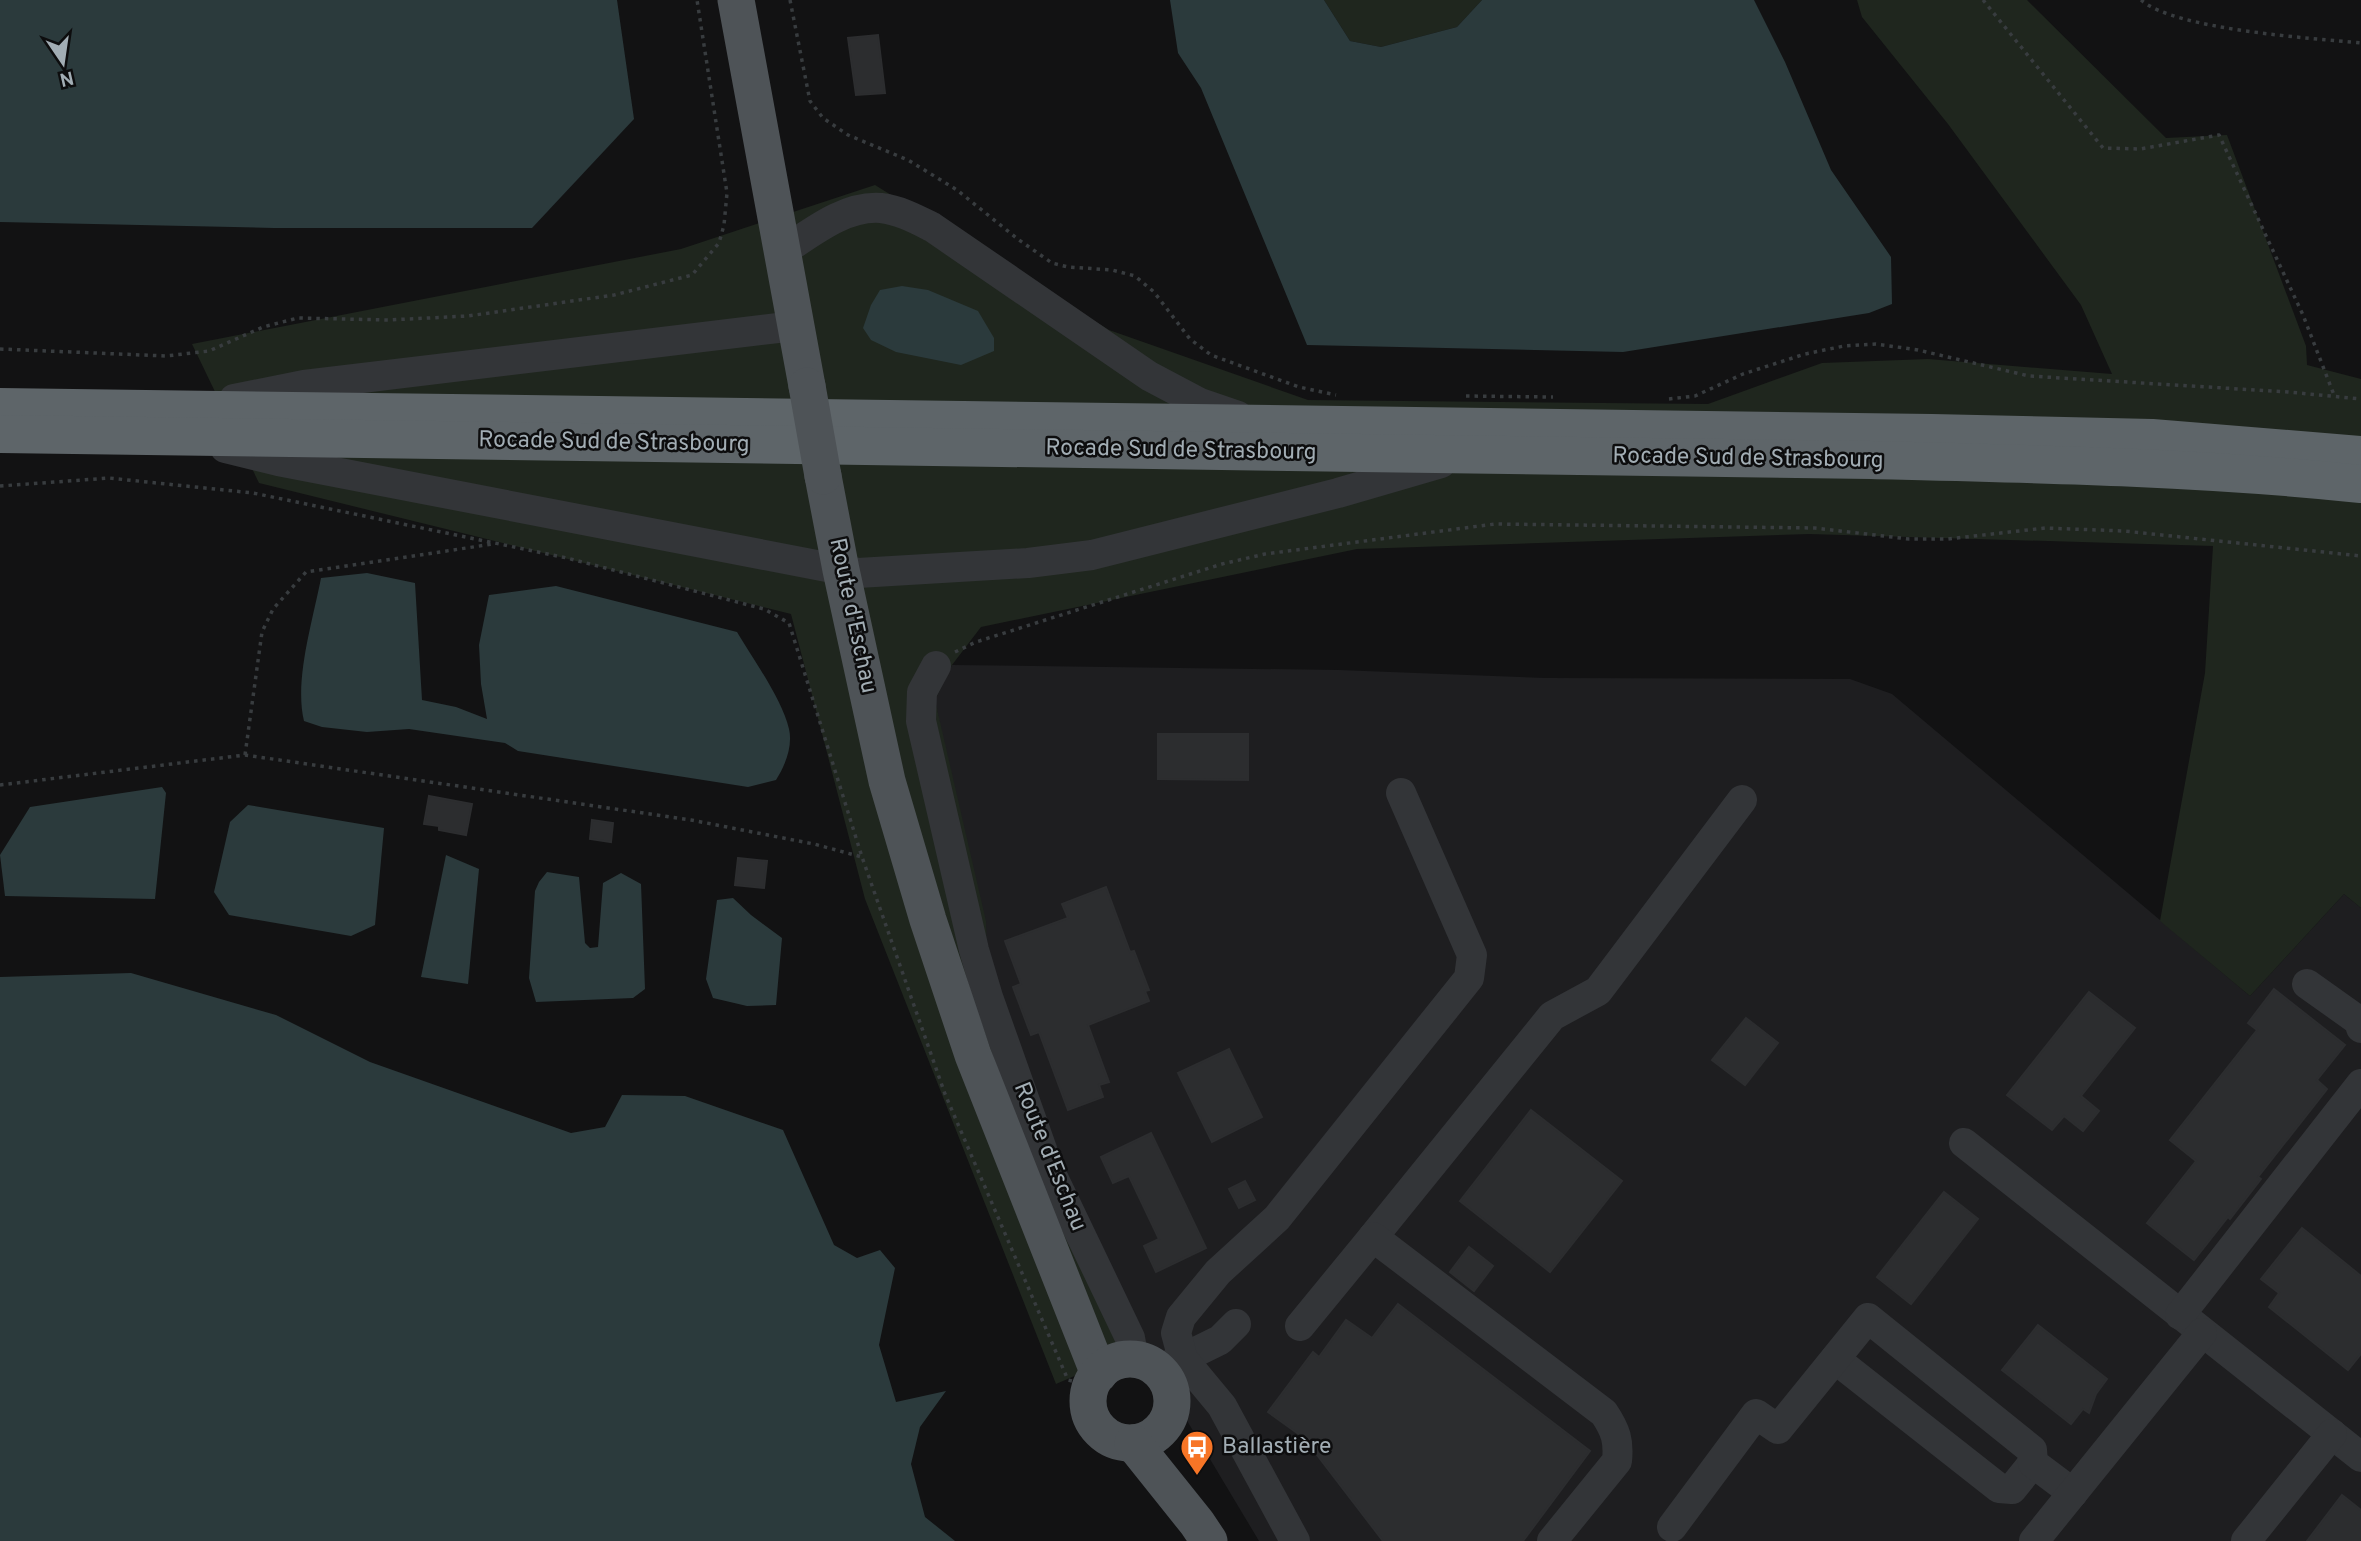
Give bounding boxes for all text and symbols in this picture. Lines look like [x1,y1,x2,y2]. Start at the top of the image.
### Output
north arrow [28,28,98,98]
text: N [57,64,76,91]
street label: Rocade Sud de Strasbourg [478,426,750,460]
street label: Rocade Sud de Strasbourg [1045,434,1317,468]
street label: Rocade Sud de Strasbourg [1612,442,1884,476]
street label: Route d'Eschau [821,536,883,696]
street label: Route d'Eschau [1006,1078,1092,1236]
bus stop icon: Ballastière [1178,1428,1216,1477]
place label: Ballastière [1222,1433,1331,1462]

